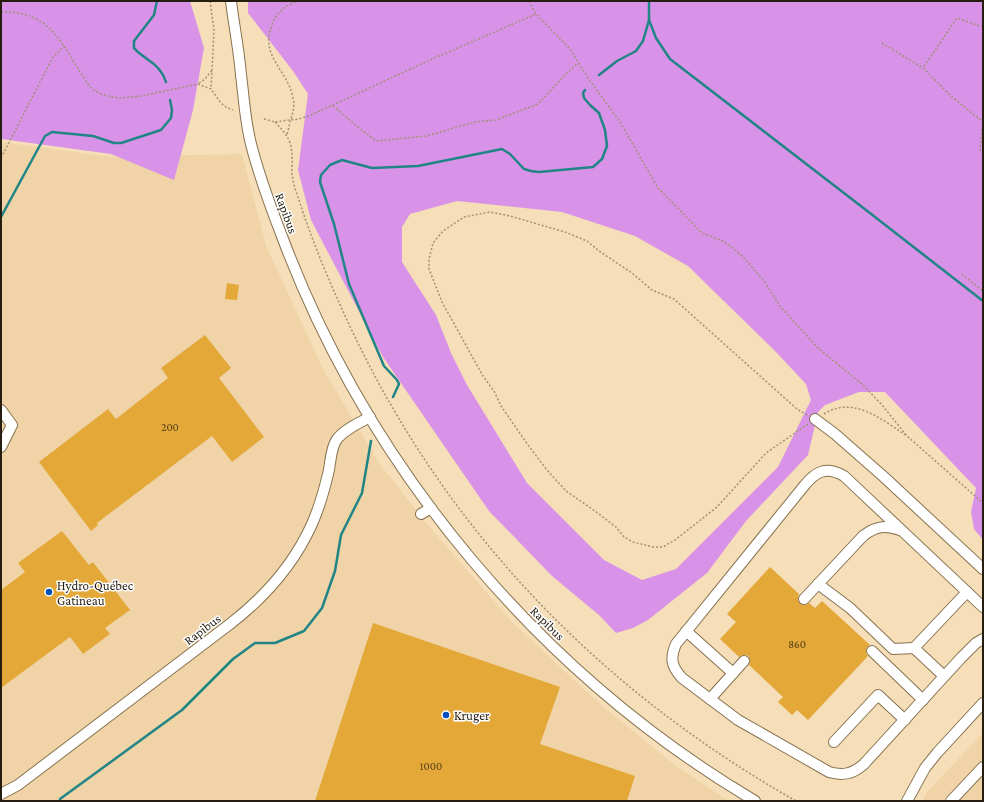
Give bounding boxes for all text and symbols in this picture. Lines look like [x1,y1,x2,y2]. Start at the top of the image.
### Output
street label: Rapibus [272,191,301,235]
house number: 200 [161,421,179,433]
place label: Hydro-Québec Gatineau [57,578,134,608]
marker: Hydro-Québec Gatineau [44,587,54,597]
street label: Rapibus [527,603,568,644]
street label: Rapibus [181,611,224,648]
house number: 860 [788,638,806,650]
place label: Kruger [454,708,490,723]
marker: Kruger [441,710,451,720]
house number: 1000 [420,760,442,772]

